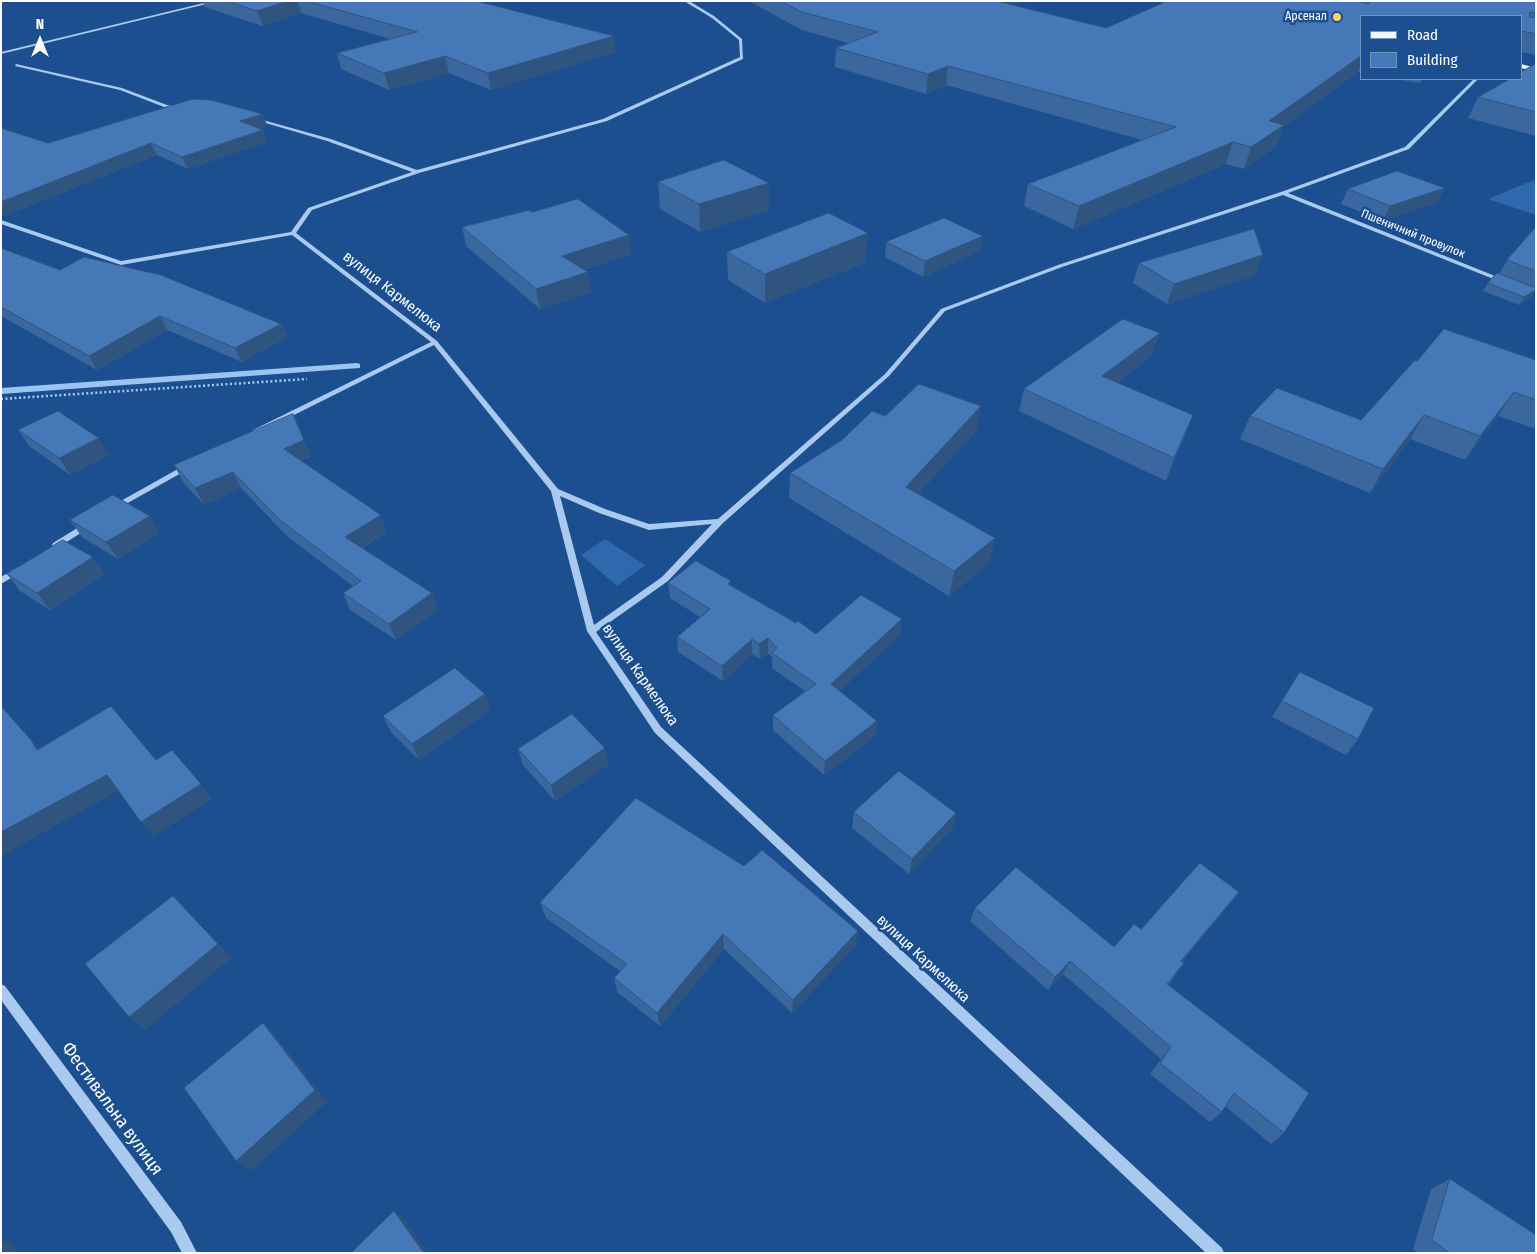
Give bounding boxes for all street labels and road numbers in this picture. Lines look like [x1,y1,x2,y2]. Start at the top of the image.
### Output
street label: Пшеничний провулок [1359,207,1467,261]
street label: вулиця Кармелюка [339,248,445,336]
street label: вулиця Кармелюка [598,620,682,730]
street label: вулиця Кармелюка [873,911,973,1007]
street label: Фестивальна вулиця [57,1038,167,1180]

